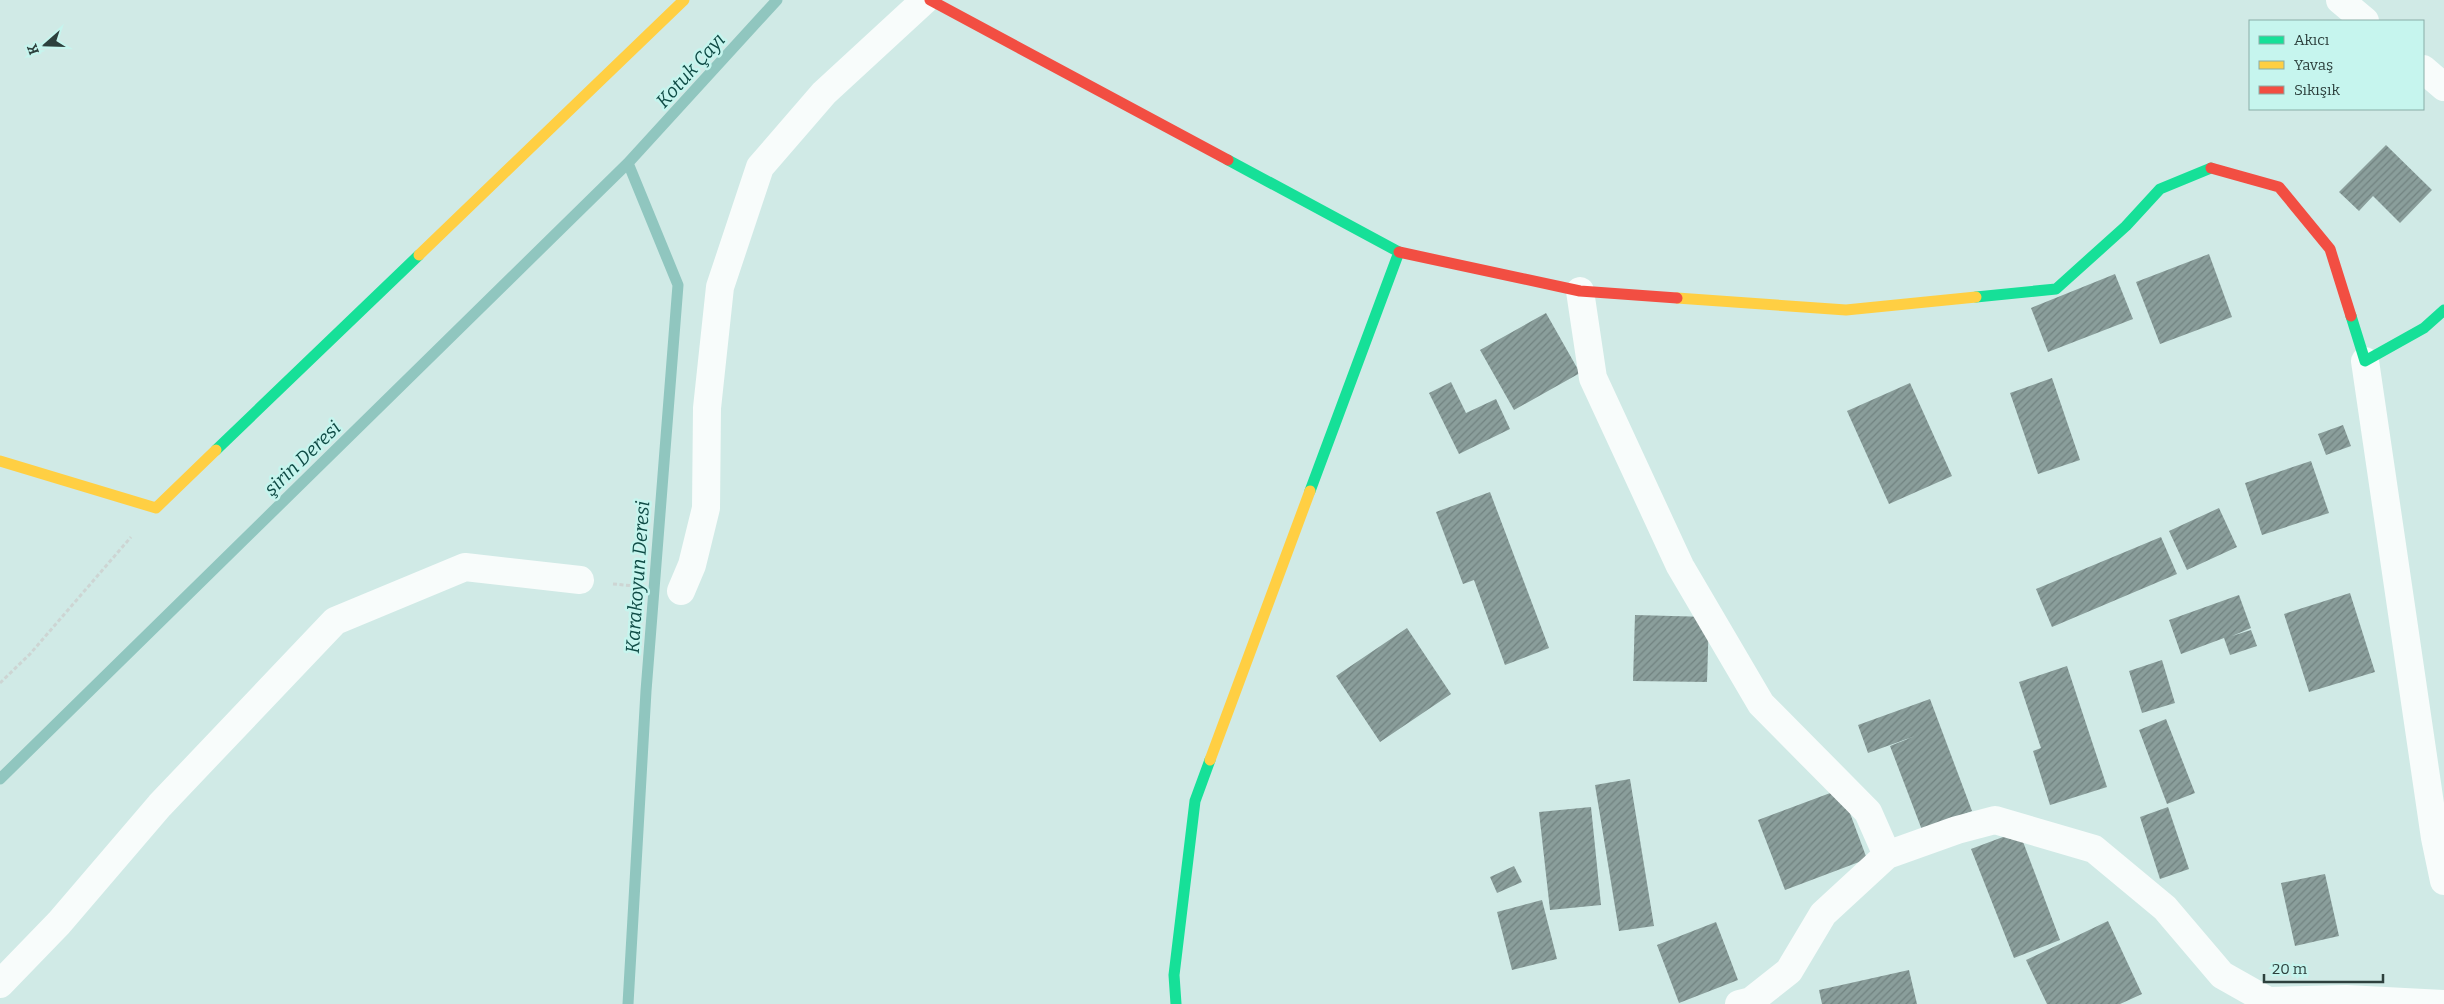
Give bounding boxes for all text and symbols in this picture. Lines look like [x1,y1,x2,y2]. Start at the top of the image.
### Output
north arrow [20,20,70,70]
legend [2249,20,2424,110]
water label: Kotuk Çayı [651,28,730,112]
text: Akıcı [2294,31,2330,49]
text: K [24,42,43,57]
text: Yavaş [2294,56,2333,74]
text: Sıkışık [2294,81,2341,99]
water label: şirin Deresi [259,416,345,500]
water label: Karakoyun Deresi [621,500,654,654]
scale bar [2264,952,2383,984]
text: 20 m [2272,960,2308,978]

